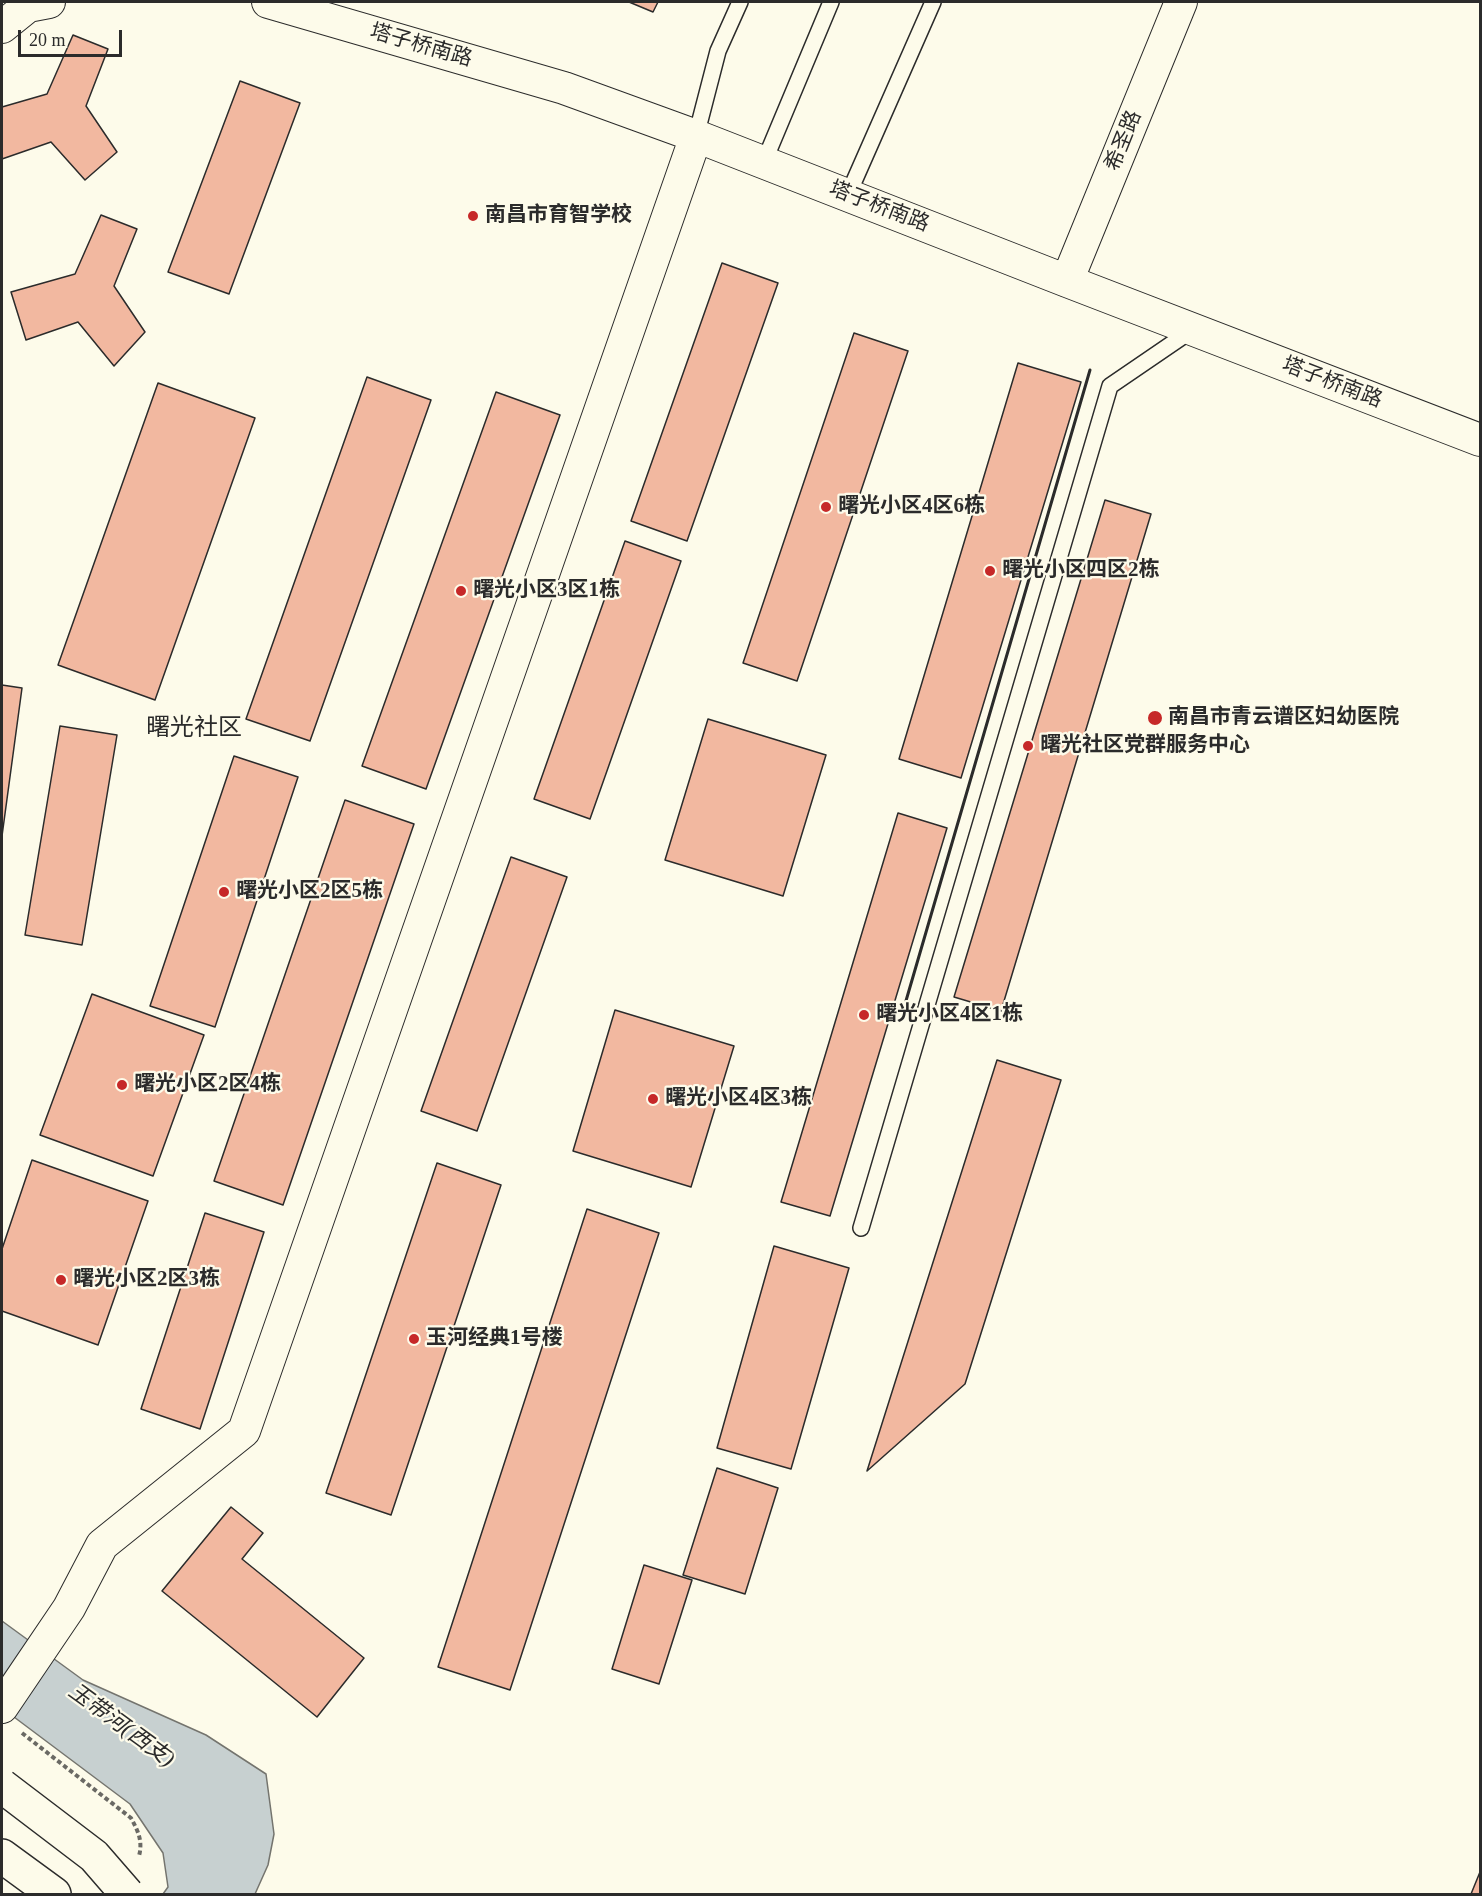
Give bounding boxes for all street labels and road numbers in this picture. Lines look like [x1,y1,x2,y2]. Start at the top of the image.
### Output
street label: 塔子桥南路 [367,19,475,73]
street label: 希圣路 [1101,107,1147,175]
street label: 塔子桥南路 [825,176,933,238]
street label: 塔子桥南路 [1278,352,1386,414]

